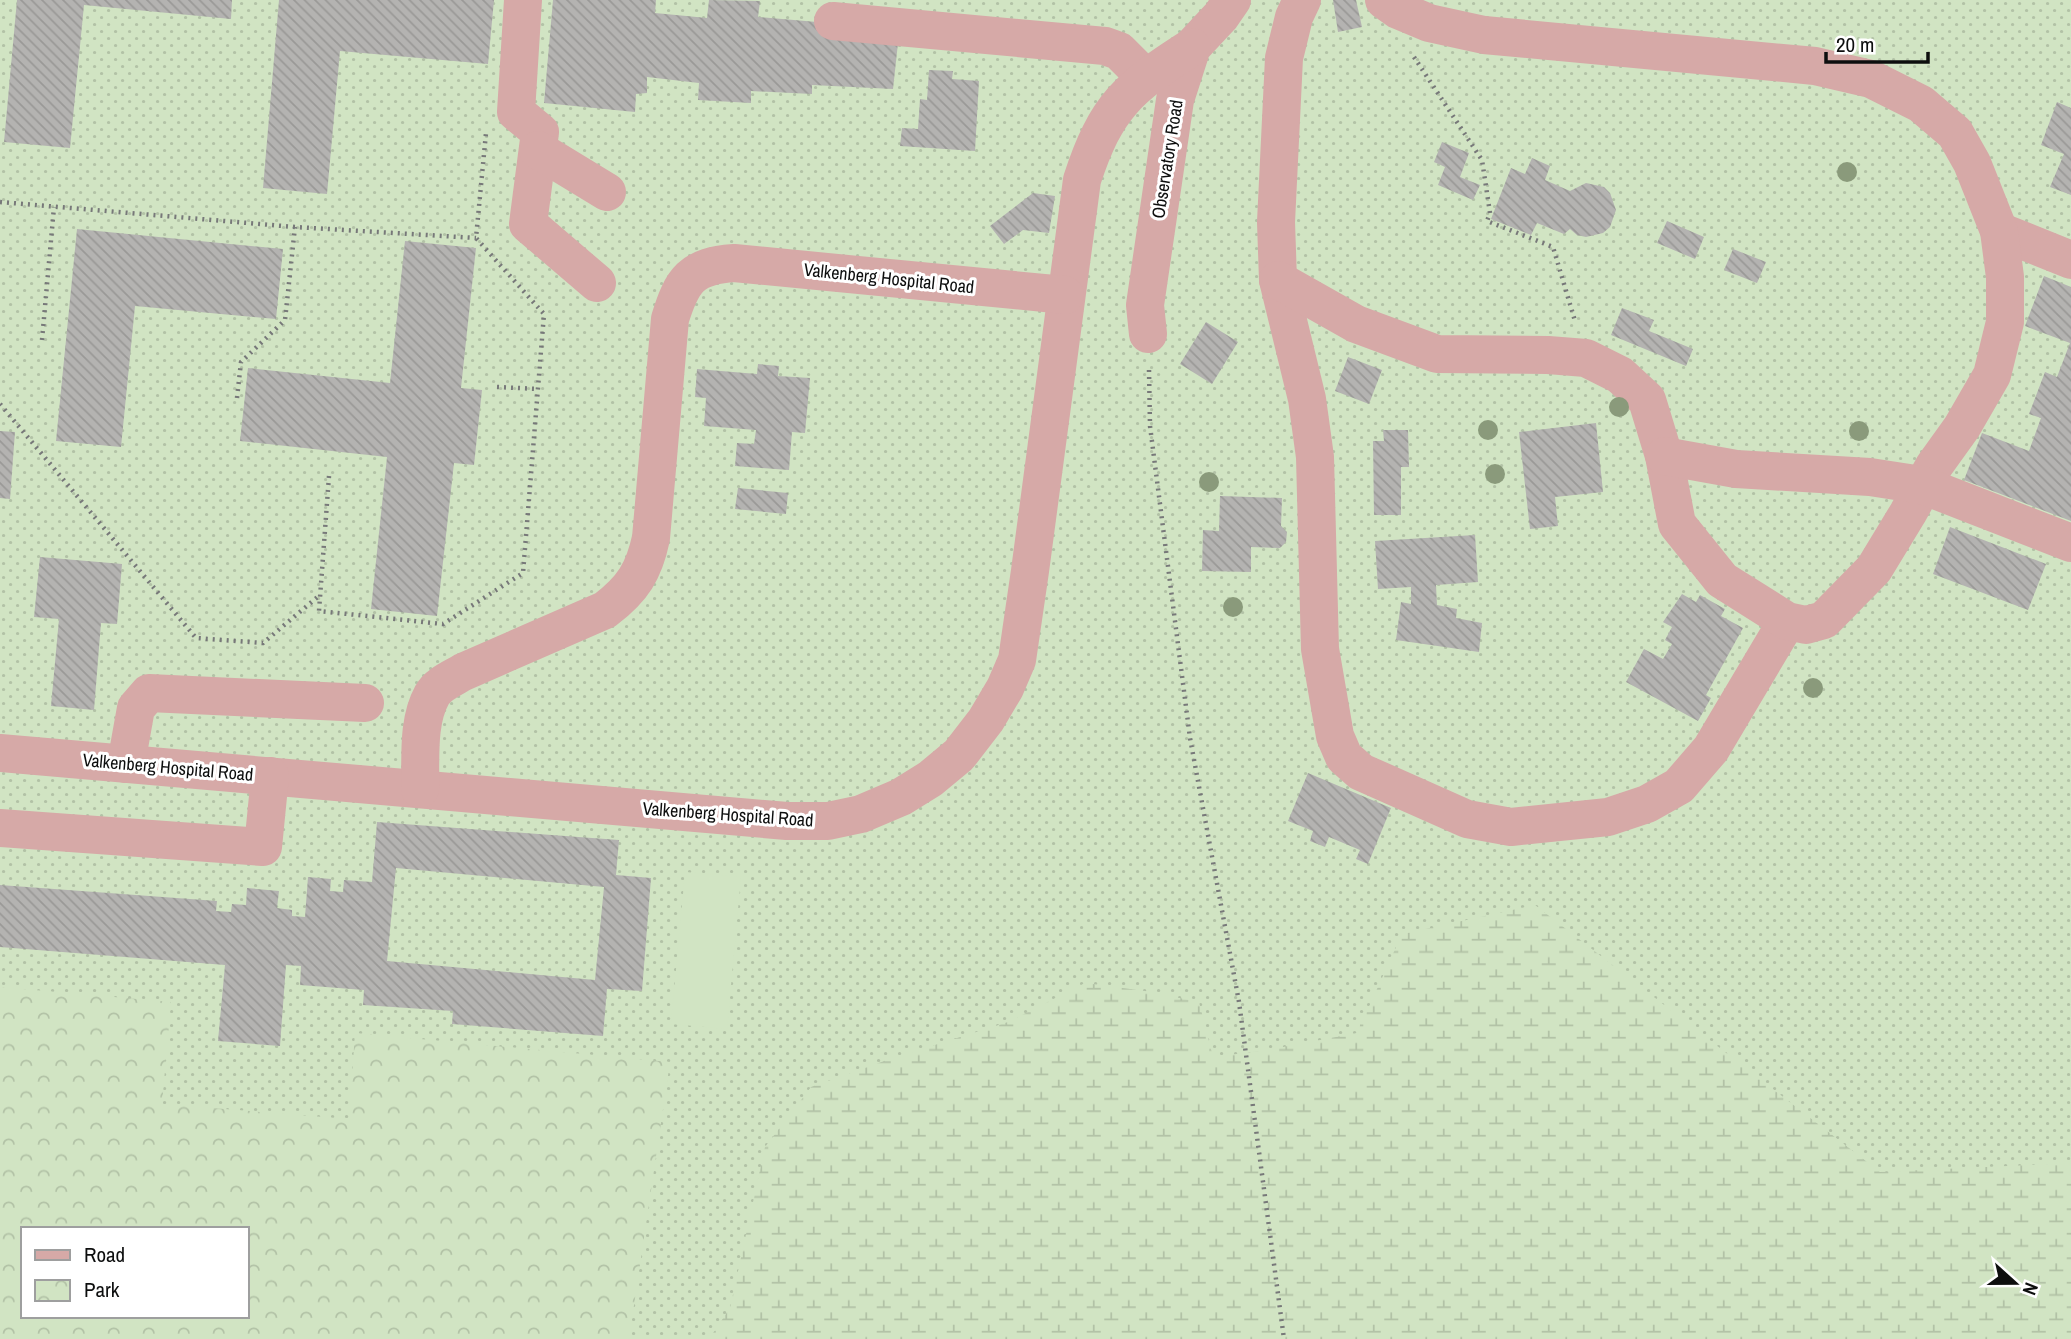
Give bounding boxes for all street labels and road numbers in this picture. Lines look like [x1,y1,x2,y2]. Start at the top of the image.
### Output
street label: Observatory Road [1145,98,1189,220]
street label: Valkenberg Hospital Road [803,257,975,299]
street label: Valkenberg Hospital Road [82,747,254,787]
street label: Valkenberg Hospital Road [642,796,814,832]

